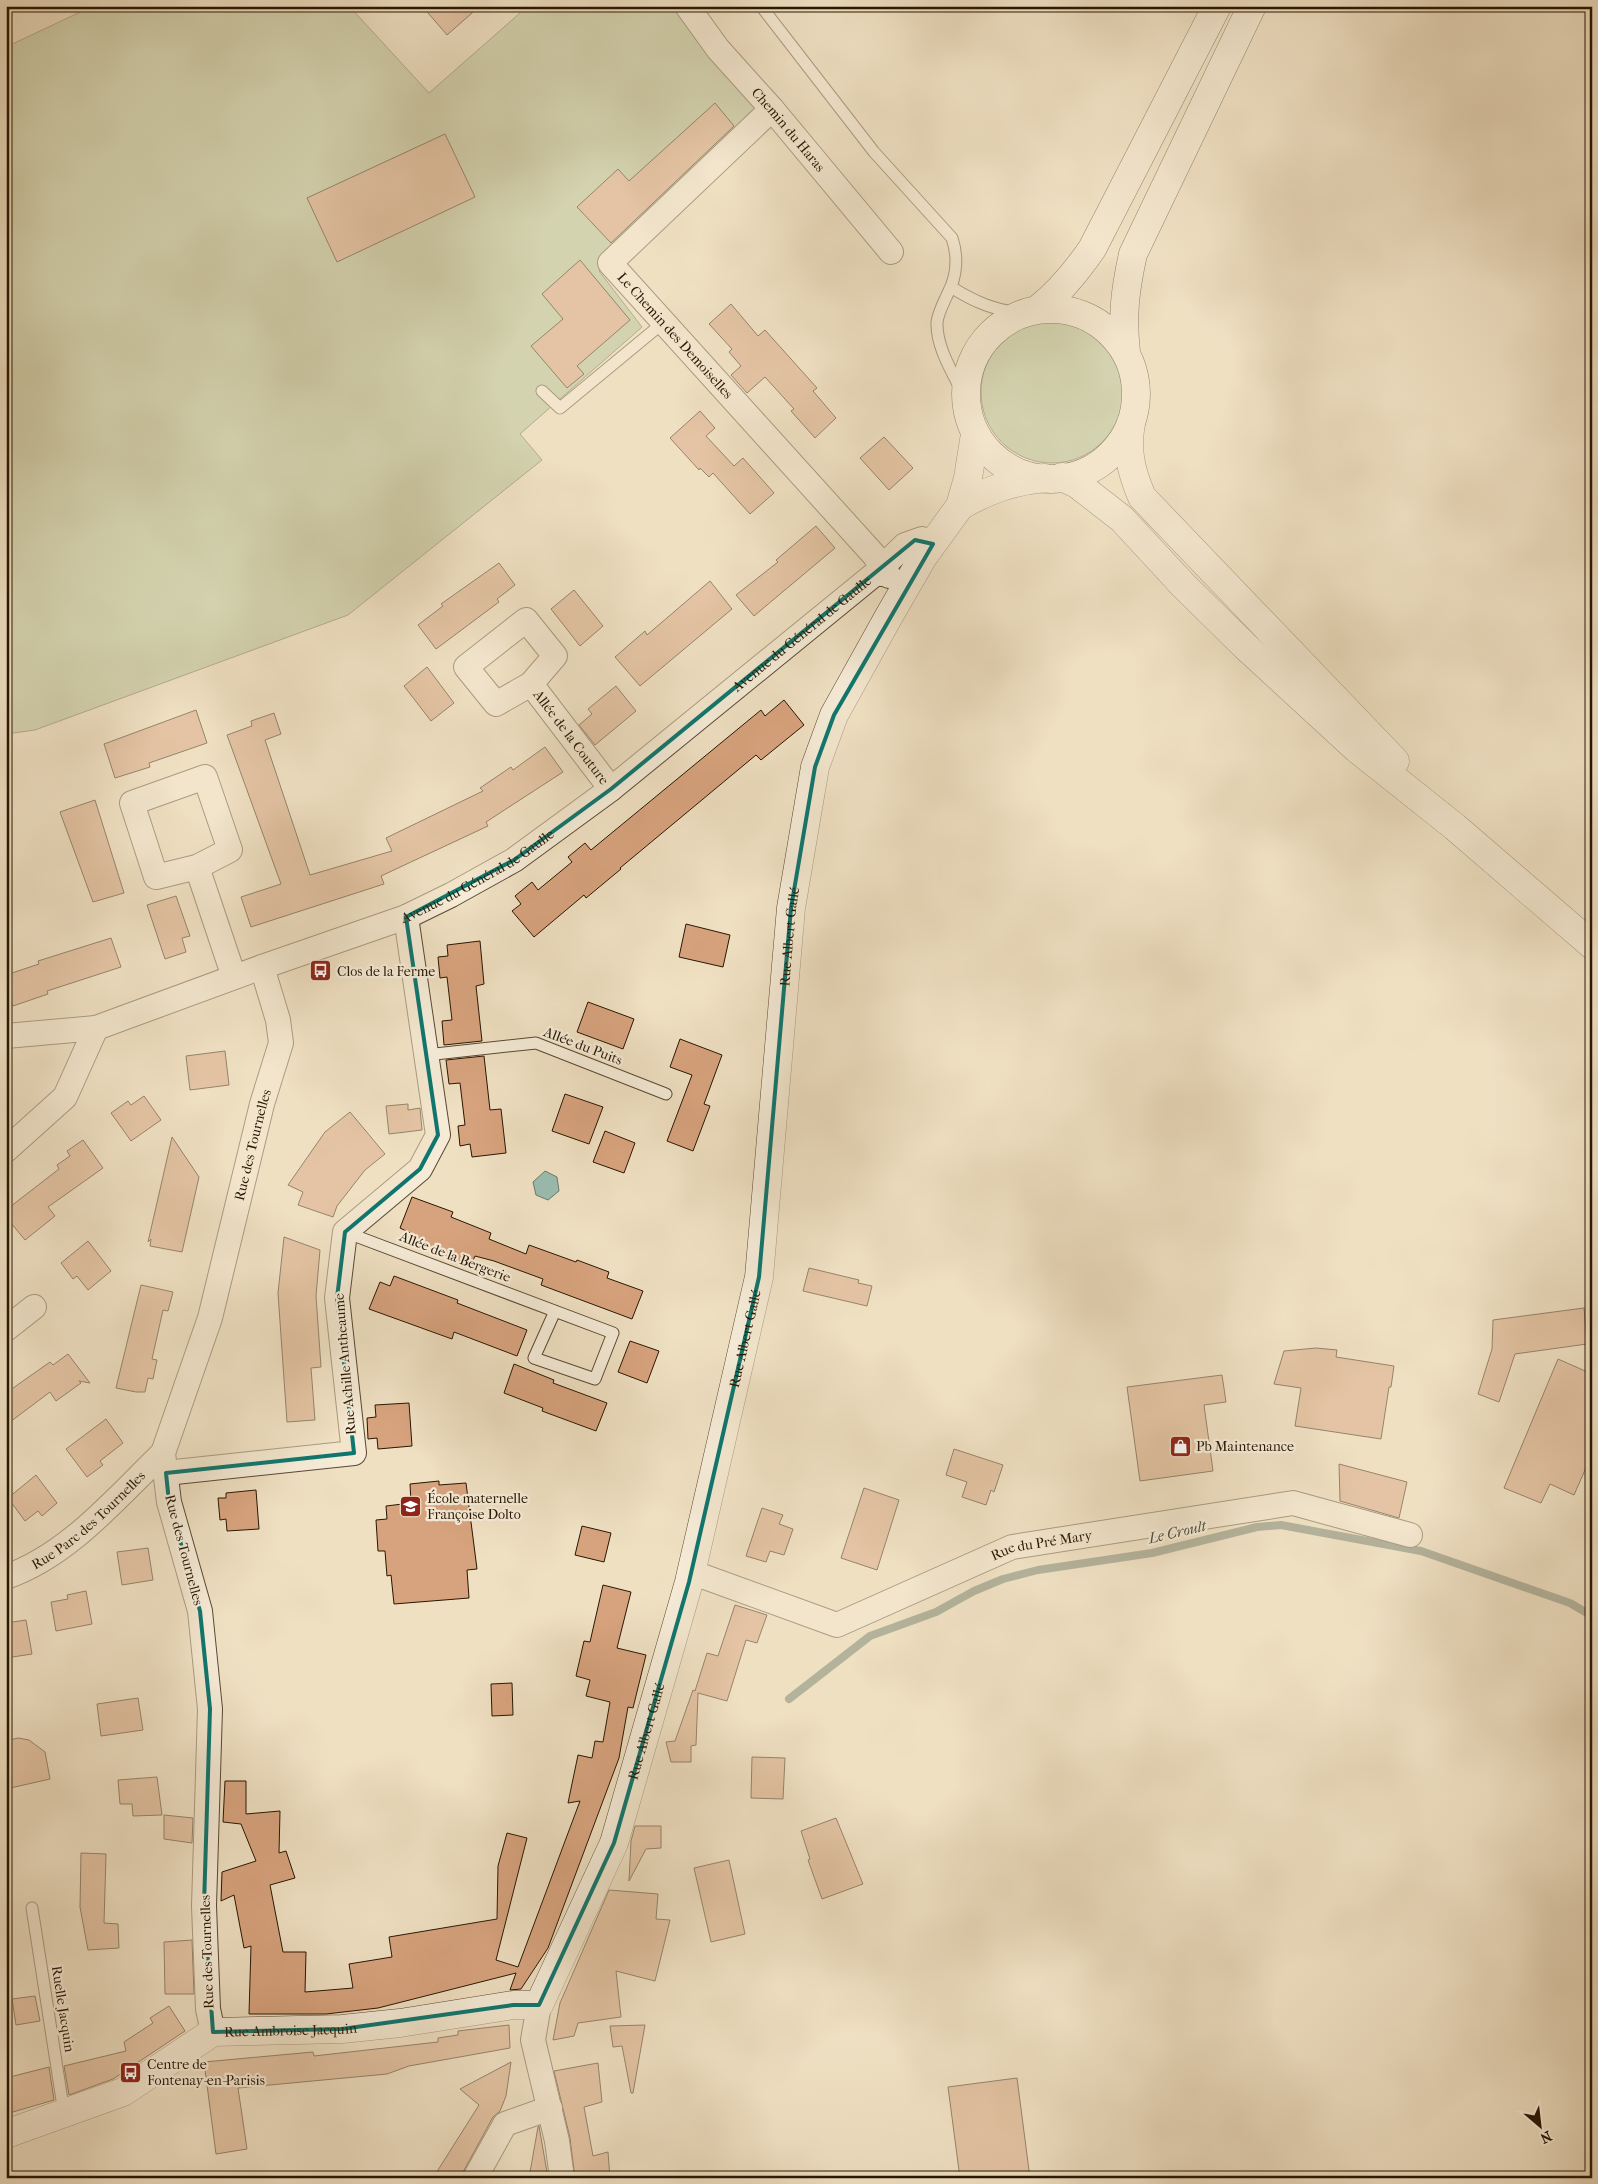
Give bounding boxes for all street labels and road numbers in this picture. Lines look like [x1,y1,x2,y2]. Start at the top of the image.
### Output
street label: Chemin du Haras [748,84,829,175]
street label: Le Chemin des Demoiselles [614,269,737,402]
street label: Avenue du Général de Gaulle [728,572,875,696]
street label: Allée de la Couture [529,686,613,788]
street label: Avenue du Général de Gaulle [398,825,557,927]
street label: Rue Albert Gallé [776,885,803,987]
street label: Allée du Puits [540,1023,625,1069]
street label: Rue des Tournelles [230,1087,275,1202]
street label: Allée de la Bergerie [396,1228,513,1286]
street label: Rue Albert Gallé [725,1288,764,1389]
street label: Rue Achille Antheaume [330,1292,360,1436]
street label: Rue Parc des Tournelles [28,1467,149,1573]
street label: Rue des Tournelles [161,1493,207,1607]
street label: Rue du Pré Mary [988,1526,1094,1564]
street label: Rue Albert Gallé [624,1681,668,1782]
street label: Rue des Tournelles [197,1895,217,2009]
street label: Ruelle Jacquin [48,1965,78,2053]
street label: Rue Ambroise Jacquin [224,2019,358,2040]

